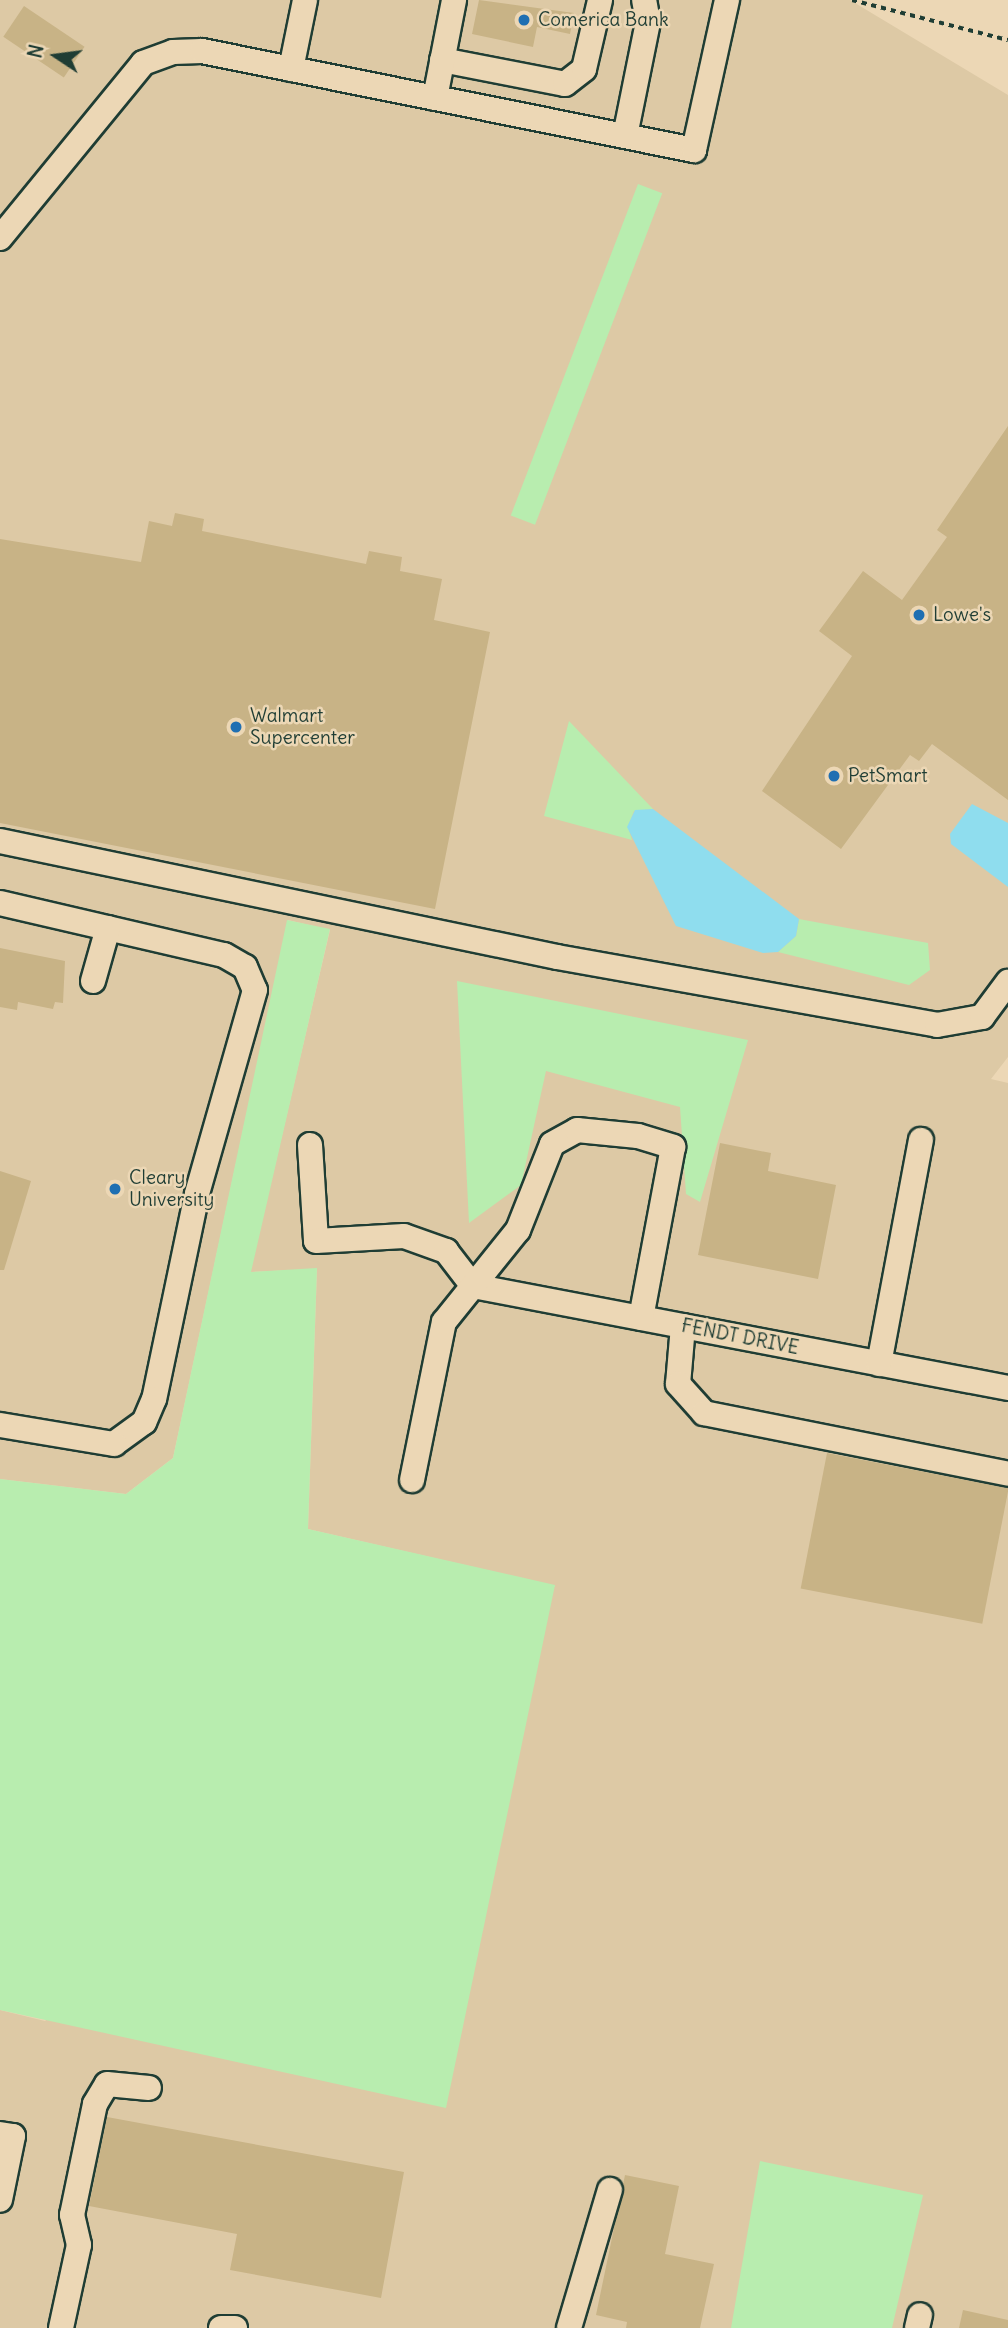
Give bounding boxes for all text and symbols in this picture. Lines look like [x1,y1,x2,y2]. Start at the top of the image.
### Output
place label: Comerica Bank [538,9,669,31]
marker: Comerica Bank [516,12,532,28]
north arrow [21,21,91,91]
text: N [22,42,49,60]
place label: Lowe's [933,604,991,626]
marker: Lowe's [911,607,927,623]
place label: Walmart Supercenter [250,705,355,749]
marker: Walmart Supercenter [228,719,244,735]
place label: PetSmart [848,765,928,787]
marker: PetSmart [826,768,842,784]
place label: Cleary University [129,1167,214,1211]
marker: Cleary University [107,1181,123,1197]
street label: FENDT DRIVE [679,1314,801,1360]

